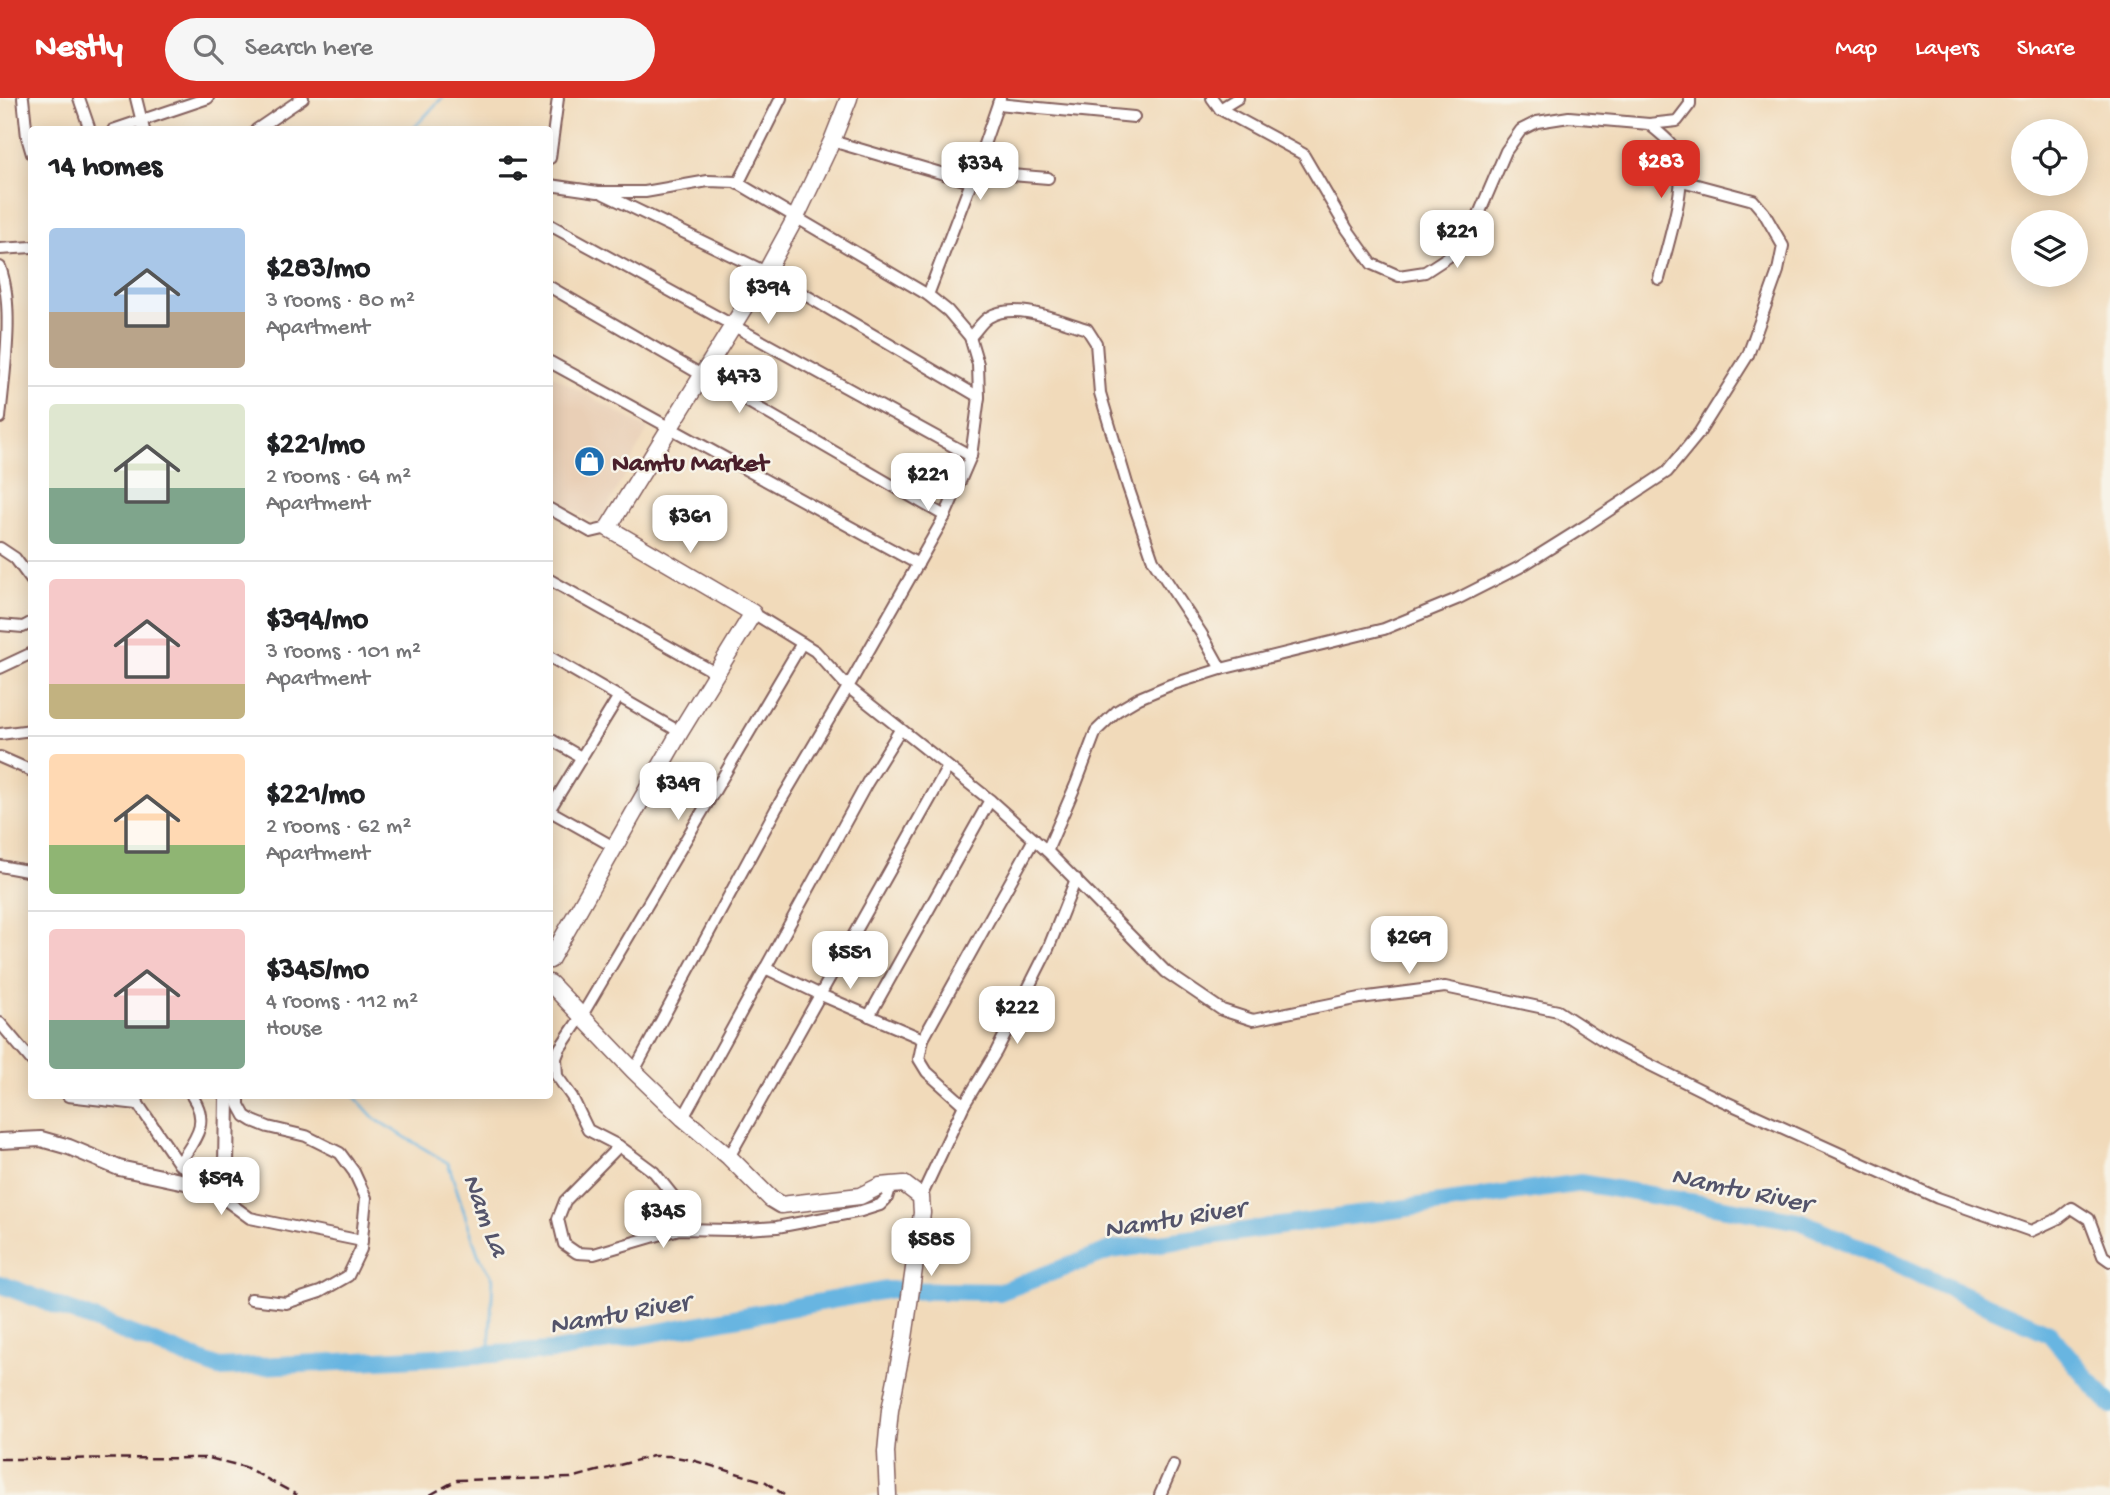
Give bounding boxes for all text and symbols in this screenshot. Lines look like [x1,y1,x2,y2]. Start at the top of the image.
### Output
search box [165,18,655,81]
text: Nestly [35,30,123,68]
icon: search [189,30,227,68]
text: Search here [245,34,373,65]
text: Map [1835,35,1877,64]
text: Layers [1915,35,1979,64]
text: Share [2017,35,2075,64]
map controls [2011,119,2088,287]
button: locate [2011,119,2088,196]
pin: $283 [1620,140,1702,200]
pin: $334 [939,142,1021,202]
icon: filters [494,149,532,187]
text: $283 [1638,149,1684,176]
text: 14 homes [49,151,162,186]
text: $334 [957,151,1003,178]
button: layers [2011,210,2088,287]
pin: $221 [1416,211,1498,270]
text: $221 [1436,219,1478,246]
text: $283/mo [266,253,370,288]
icon: home [105,256,189,340]
pin: $394 [727,266,809,326]
text: $394 [746,275,790,302]
text: 3 rooms · 80 m² [266,288,415,315]
text: Apartment [266,315,370,342]
pin: $473 [698,356,780,415]
text: $473 [716,364,762,391]
text: $221/mo [266,429,365,464]
icon: home [105,432,189,516]
shop icon: Namtu Market [572,444,606,478]
place label: Namtu Market [612,450,771,481]
pin: $221 [887,454,969,513]
text: $221 [907,462,949,489]
text: 2 rooms · 64 m² [266,464,411,491]
text: Apartment [266,491,370,518]
pin: $361 [649,496,731,555]
text: $361 [668,504,712,531]
text: $394/mo [266,604,368,639]
icon: home [105,607,189,691]
text: 3 rooms · 101 m² [266,639,421,666]
text: Apartment [266,666,370,693]
pin: $349 [637,762,719,822]
text: $349 [656,771,700,798]
text: $221/mo [266,779,365,814]
icon: home [105,782,189,866]
text: 2 rooms · 62 m² [266,814,411,841]
text: Apartment [266,841,370,868]
pin: $269 [1368,916,1450,976]
text: $269 [1387,925,1431,952]
pin: $551 [809,932,891,991]
text: $551 [828,940,872,967]
text: $345/mo [266,954,369,989]
icon: home [105,957,189,1041]
pin: $222 [976,986,1058,1046]
text: 4 rooms · 112 m² [266,989,418,1016]
text: $222 [995,995,1039,1022]
text: House [266,1016,322,1043]
pin: $594 [180,1158,262,1217]
water label: Namtu River [1668,1160,1819,1223]
text: $594 [199,1166,243,1193]
water label: Nam La [453,1169,515,1263]
pin: $345 [622,1190,704,1250]
water label: Namtu River [1102,1192,1253,1248]
text: $345 [640,1199,686,1226]
pin: $585 [890,1218,972,1278]
text: $585 [907,1227,955,1254]
water label: Namtu River [547,1286,698,1344]

